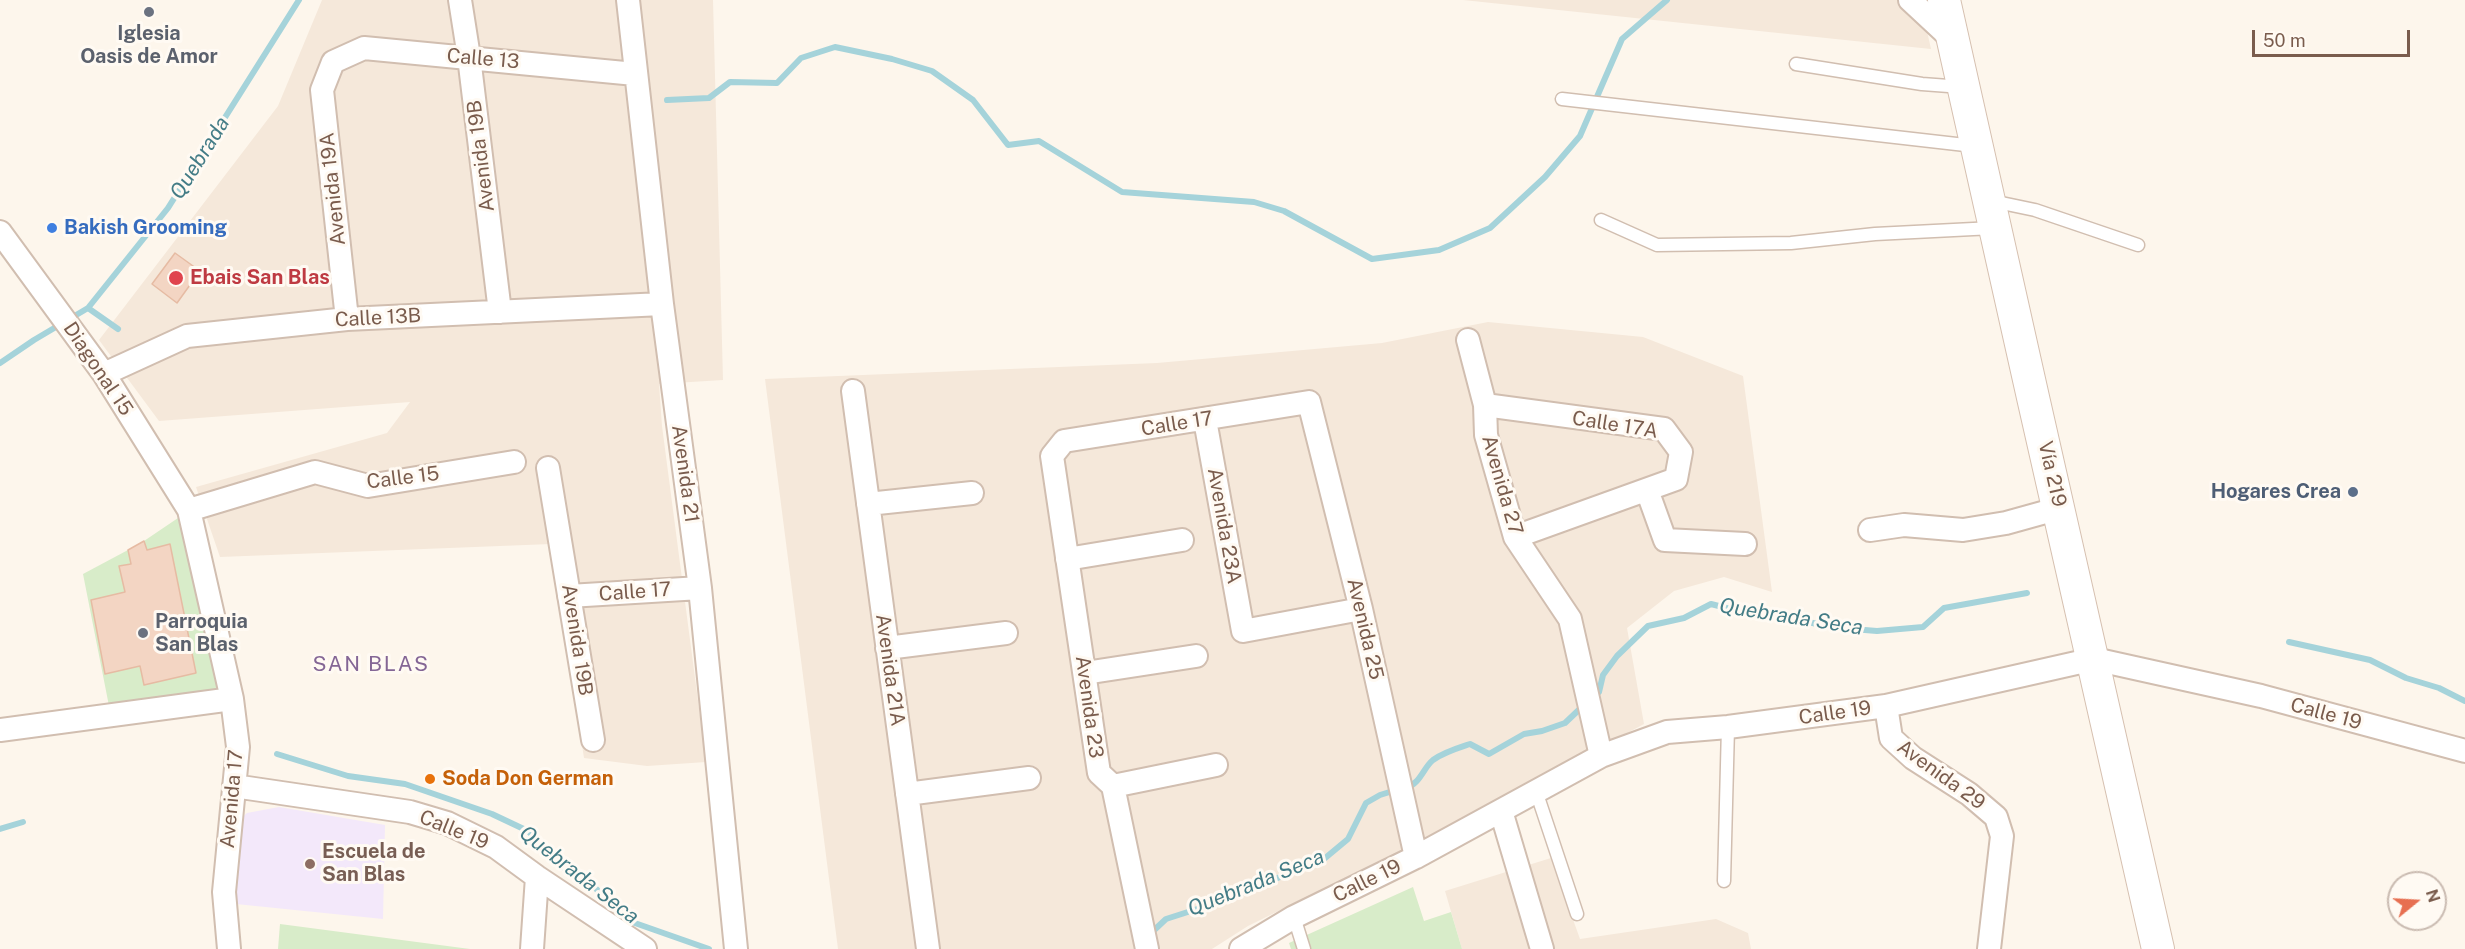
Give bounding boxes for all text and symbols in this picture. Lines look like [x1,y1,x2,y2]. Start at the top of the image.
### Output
marker: Iglesia Oasis de Amor [142,5,156,19]
scale bar [2255,18,2412,56]
place label: Iglesia Oasis de Amor [80,22,218,69]
text: 50 m [2263,30,2306,51]
street label: Calle 13 [446,44,520,74]
street label: Avenida 19B [462,99,500,213]
water label: Quebrada [165,112,235,204]
street label: Avenida 19A [315,131,351,247]
place label: Bakish Grooming [64,216,227,240]
marker: Bakish Grooming [45,221,59,235]
place label: Ebais San Blas [190,266,330,290]
marker: Ebais San Blas [167,269,185,287]
street label: Calle 13B [334,304,422,332]
street label: Diagonal 15 [58,318,138,420]
street label: Calle 17 [1139,406,1215,442]
street label: Calle 17A [1570,406,1660,444]
street label: Avenida 21 [666,424,704,524]
street label: Avenida 27 [1476,432,1528,538]
street label: Vía 219 [2033,439,2071,509]
street label: Calle 15 [365,462,441,494]
street label: Avenida 23A [1202,466,1246,586]
place label: Hogares Crea [2211,480,2341,504]
marker: Hogares Crea [2346,485,2360,499]
street label: Avenida 25 [1342,576,1388,682]
street label: Calle 17 [598,578,672,606]
street label: Avenida 19B [556,583,598,697]
water label: Quebrada Seca [1718,593,1864,641]
place label: Parroquia San Blas [155,610,248,657]
street label: Avenida 21A [870,612,910,728]
marker: Parroquia San Blas [136,626,150,640]
district label: SAN BLAS [313,652,429,678]
street label: Avenida 23 [1070,654,1108,760]
street label: Calle 19 [2288,693,2364,735]
street label: Calle 19 [1797,696,1873,730]
street label: Avenida 29 [1892,735,1990,815]
street label: Avenida 17 [216,749,248,849]
place label: Soda Don German [442,767,614,791]
marker: Soda Don German [423,772,437,786]
street label: Calle 19 [416,805,492,855]
water label: Quebrada Seca [514,820,644,930]
place label: Escuela de San Blas [322,840,425,887]
water label: Quebrada Seca [1184,844,1328,922]
street label: Calle 19 [1329,854,1405,908]
marker: Escuela de San Blas [303,857,317,871]
north arrow [2387,871,2447,931]
text: N [2422,887,2444,905]

